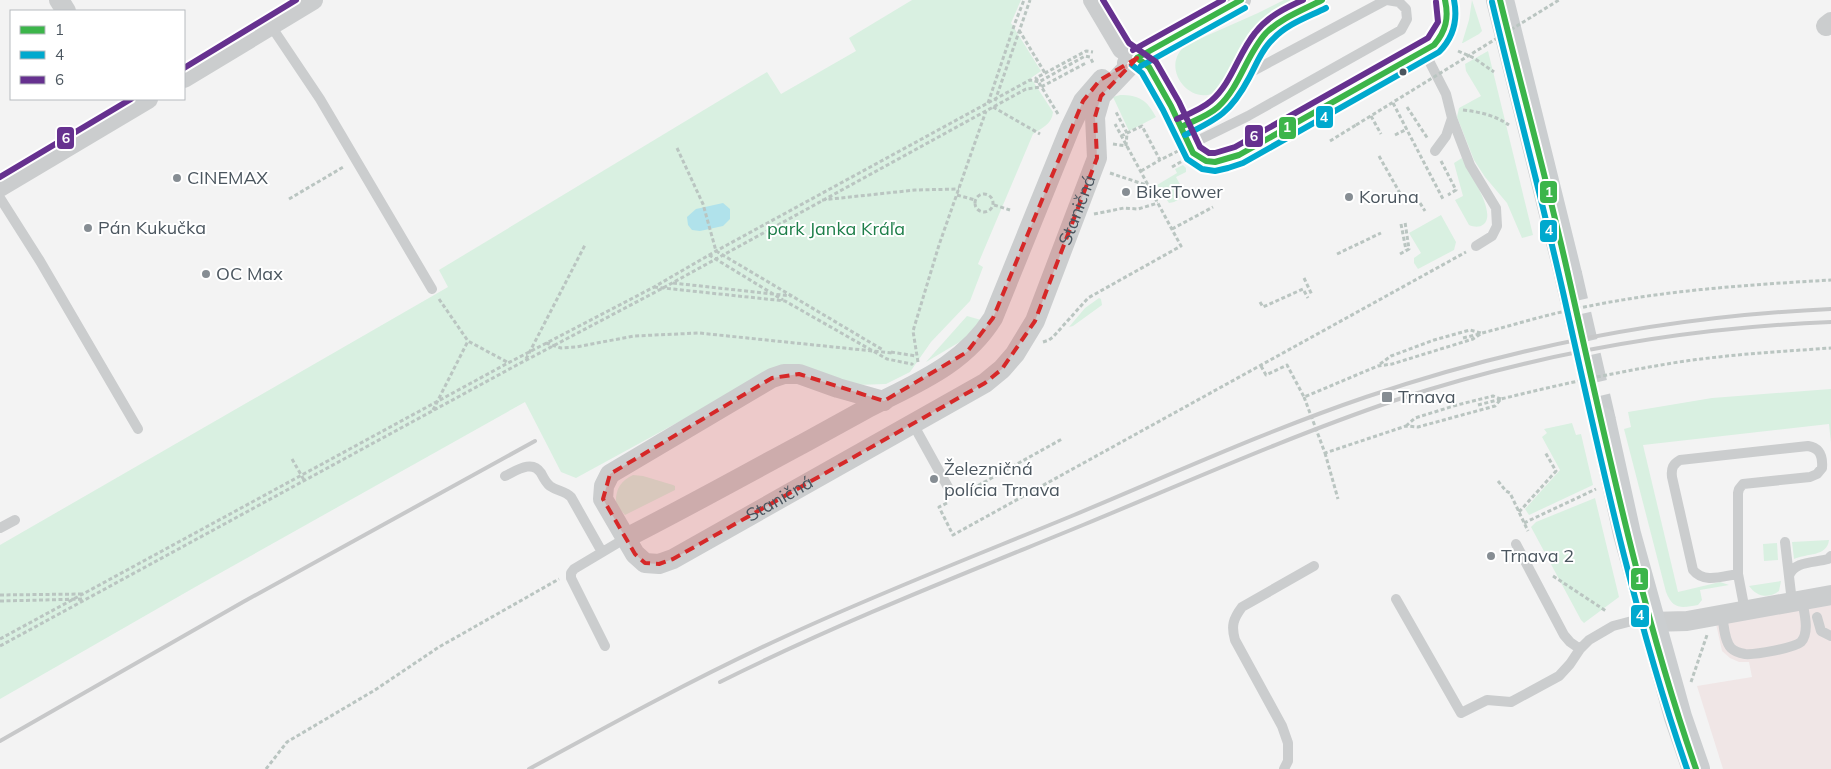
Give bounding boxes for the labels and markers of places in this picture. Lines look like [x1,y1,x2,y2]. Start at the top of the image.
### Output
unlabelled marker [1398,67,1408,77]
place label: CINEMAX [187,166,268,189]
marker: CINEMAX [171,172,183,184]
place label: BikeTower [1136,180,1223,203]
place label: Koruna [1359,185,1419,208]
marker: BikeTower [1120,186,1132,198]
marker: Koruna [1343,191,1355,203]
place label: Pán Kukučka [98,216,206,239]
marker: Pán Kukučka [82,222,94,234]
place label: OC Max [216,262,283,285]
marker: OC Max [200,268,212,280]
place label: Trnava [1398,385,1455,408]
marker: Trnava [1380,390,1394,404]
place label: Železničná polícia Trnava [944,457,1060,501]
marker: Železničná polícia Trnava [928,473,940,485]
place label: Trnava 2 [1501,544,1574,567]
marker: Trnava 2 [1485,550,1497,562]

